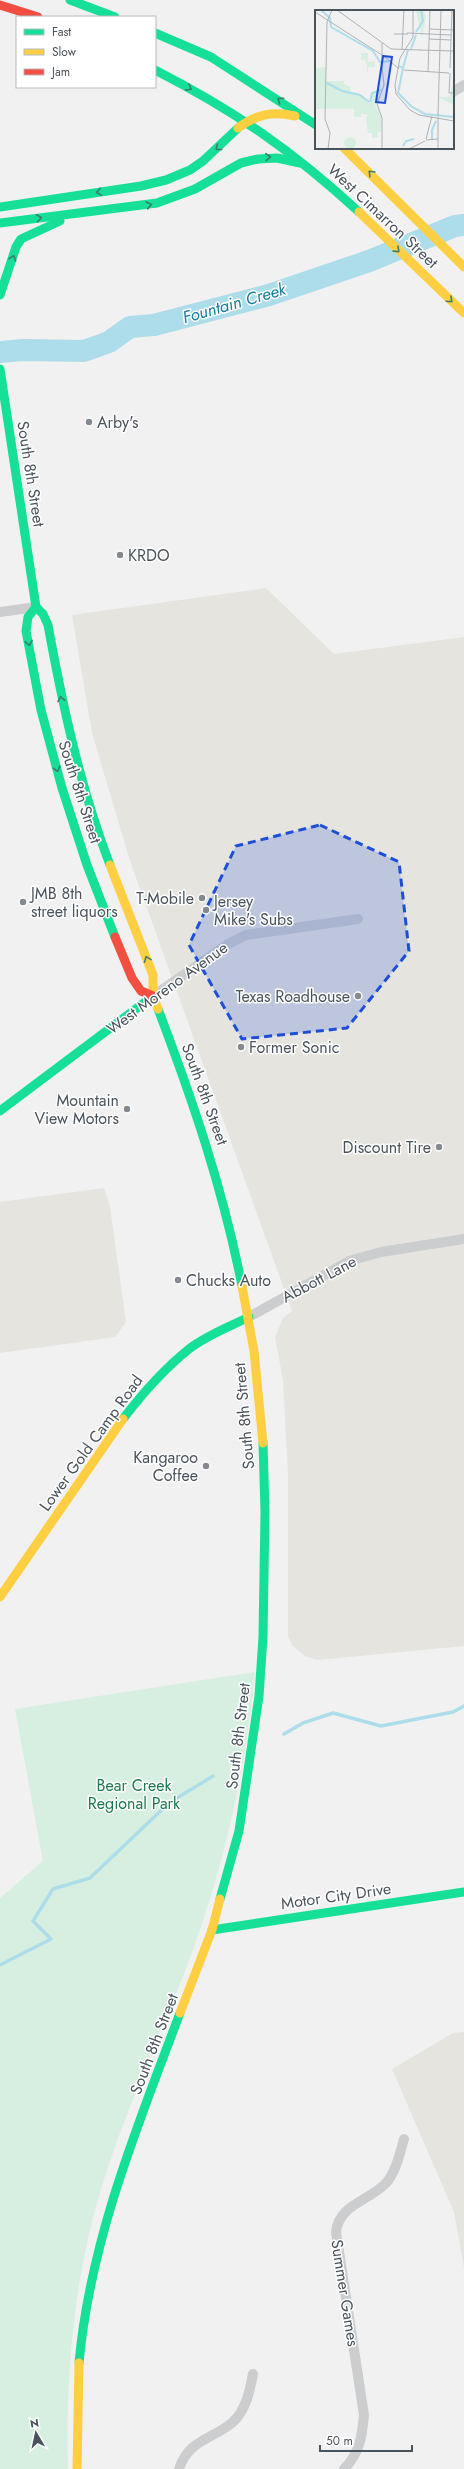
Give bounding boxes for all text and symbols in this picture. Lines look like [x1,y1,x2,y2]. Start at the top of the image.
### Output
inset map [315,10,454,149]
legend [16,16,156,88]
text: Fast [52,23,71,41]
text: Slow [52,43,77,61]
text: Jam [50,63,70,81]
one-way arrow [185,83,193,91]
one-way arrow [277,97,284,105]
one-way arrow [215,144,223,151]
one-way arrow [265,153,272,162]
street label: West Cimarron Street [322,158,444,274]
one-way arrow [368,170,376,178]
one-way arrow [96,187,102,196]
one-way arrow [146,201,152,210]
one-way arrow [36,214,42,223]
one-way arrow [392,245,400,252]
one-way arrow [8,255,16,262]
water label: Fountain Creek [180,277,289,329]
one-way arrow [445,295,453,303]
place label: Arby's [97,411,138,434]
marker: Arby's [84,417,94,427]
street label: South 8th Street [11,419,51,529]
place label: KRDO [128,544,170,567]
marker: KRDO [115,550,125,560]
one-way arrow [24,639,33,646]
one-way arrow [57,696,65,702]
street label: South 8th Street [53,738,108,847]
one-way arrow [52,766,61,773]
place label: JMB 8th street liquors [29,882,118,923]
place label: T-Mobile [136,887,194,910]
place label: Jersey Mike's Subs [212,890,293,931]
marker: T-Mobile [197,893,207,903]
marker: JMB 8th street liquors [18,897,28,907]
marker: Jersey Mike's Subs [201,905,211,915]
street label: West Moreno Avenue [102,936,232,1040]
one-way arrow [144,955,152,963]
place label: Texas Roadhouse [236,985,350,1008]
marker: Texas Roadhouse [353,991,363,1001]
place label: Former Sonic [249,1036,339,1059]
street label: South 8th Street [176,1040,234,1148]
marker: Former Sonic [236,1042,246,1052]
place label: Mountain View Motors [34,1089,119,1130]
marker: Mountain View Motors [122,1104,132,1114]
place label: Discount Tire [343,1136,431,1159]
marker: Discount Tire [434,1142,444,1152]
street label: Abbott Lane [278,1250,360,1308]
place label: Chucks Auto [186,1269,271,1292]
marker: Chucks Auto [173,1275,183,1285]
street label: South 8th Street [228,1362,260,1470]
street label: Lower Gold Camp Road [34,1370,148,1516]
place label: Kangaroo Coffee [133,1446,198,1487]
marker: Kangaroo Coffee [201,1461,211,1471]
street label: South 8th Street [220,1681,256,1790]
park label: Bear Creek Regional Park [88,1774,181,1815]
street label: Motor City Drive [279,1877,393,1915]
street label: South 8th Street [124,1990,184,2098]
street label: Summer Games [325,2238,365,2348]
north arrow [16,2413,56,2453]
text: N [29,2415,40,2432]
scale bar [320,2427,412,2453]
text: 50 m [326,2432,353,2450]

